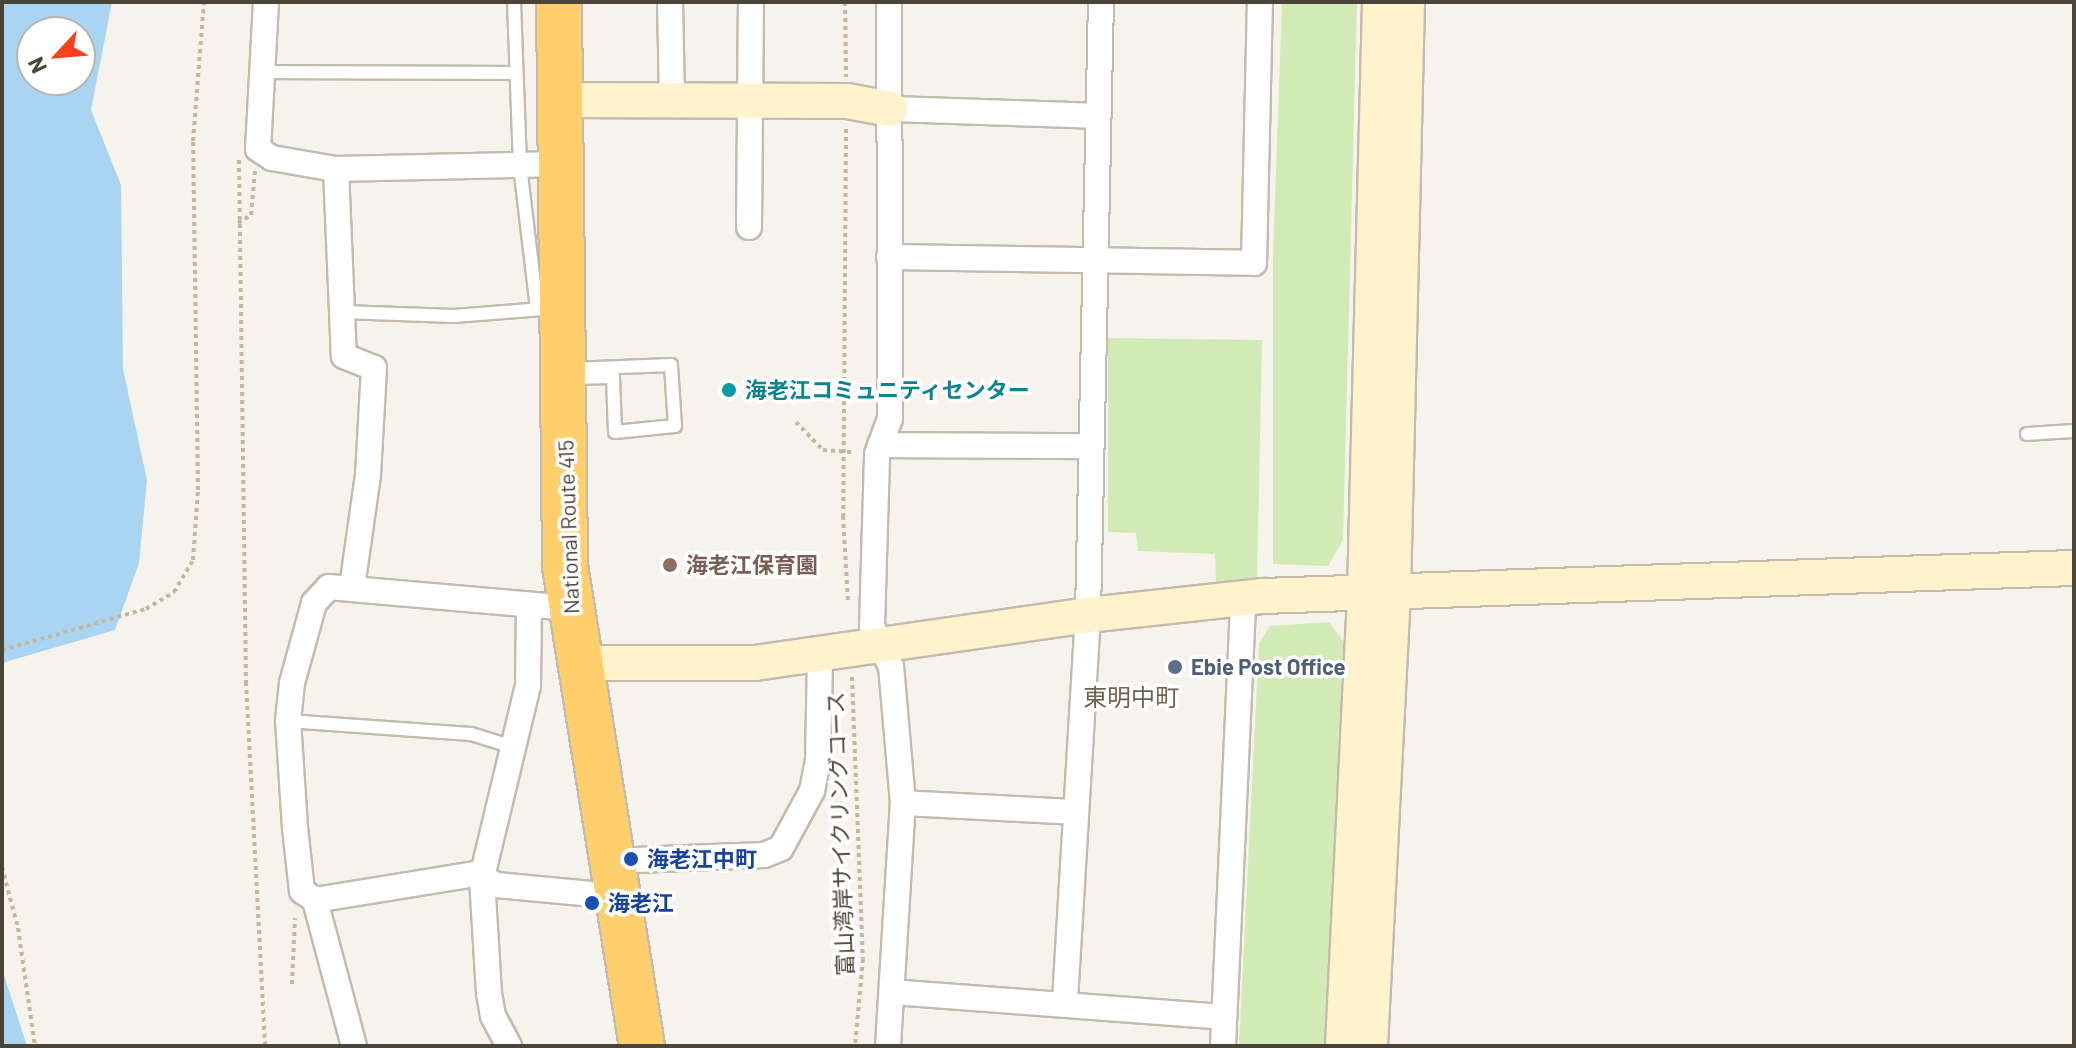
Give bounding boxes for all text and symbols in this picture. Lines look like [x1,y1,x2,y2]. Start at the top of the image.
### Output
north arrow [16,16,96,96]
text: N [21,53,51,78]
place label: 海老江コミュニティセンター [745,377,1031,403]
marker: 海老江コミュニティセンター [720,381,738,399]
street label: National Route 415 [552,439,584,615]
place label: 海老江保育園 [686,552,818,578]
marker: 海老江保育園 [661,556,679,574]
place label: Ebie Post Office [1191,654,1346,680]
marker: Ebie Post Office [1166,658,1184,676]
district label: 東明中町 [1083,683,1179,711]
street label: 富山湾岸サイクリングコース [822,691,858,977]
place label: 海老江中町 [647,846,757,872]
marker: 海老江中町 [622,850,640,868]
place label: 海老江 [608,890,674,916]
marker: 海老江 [583,894,601,912]

